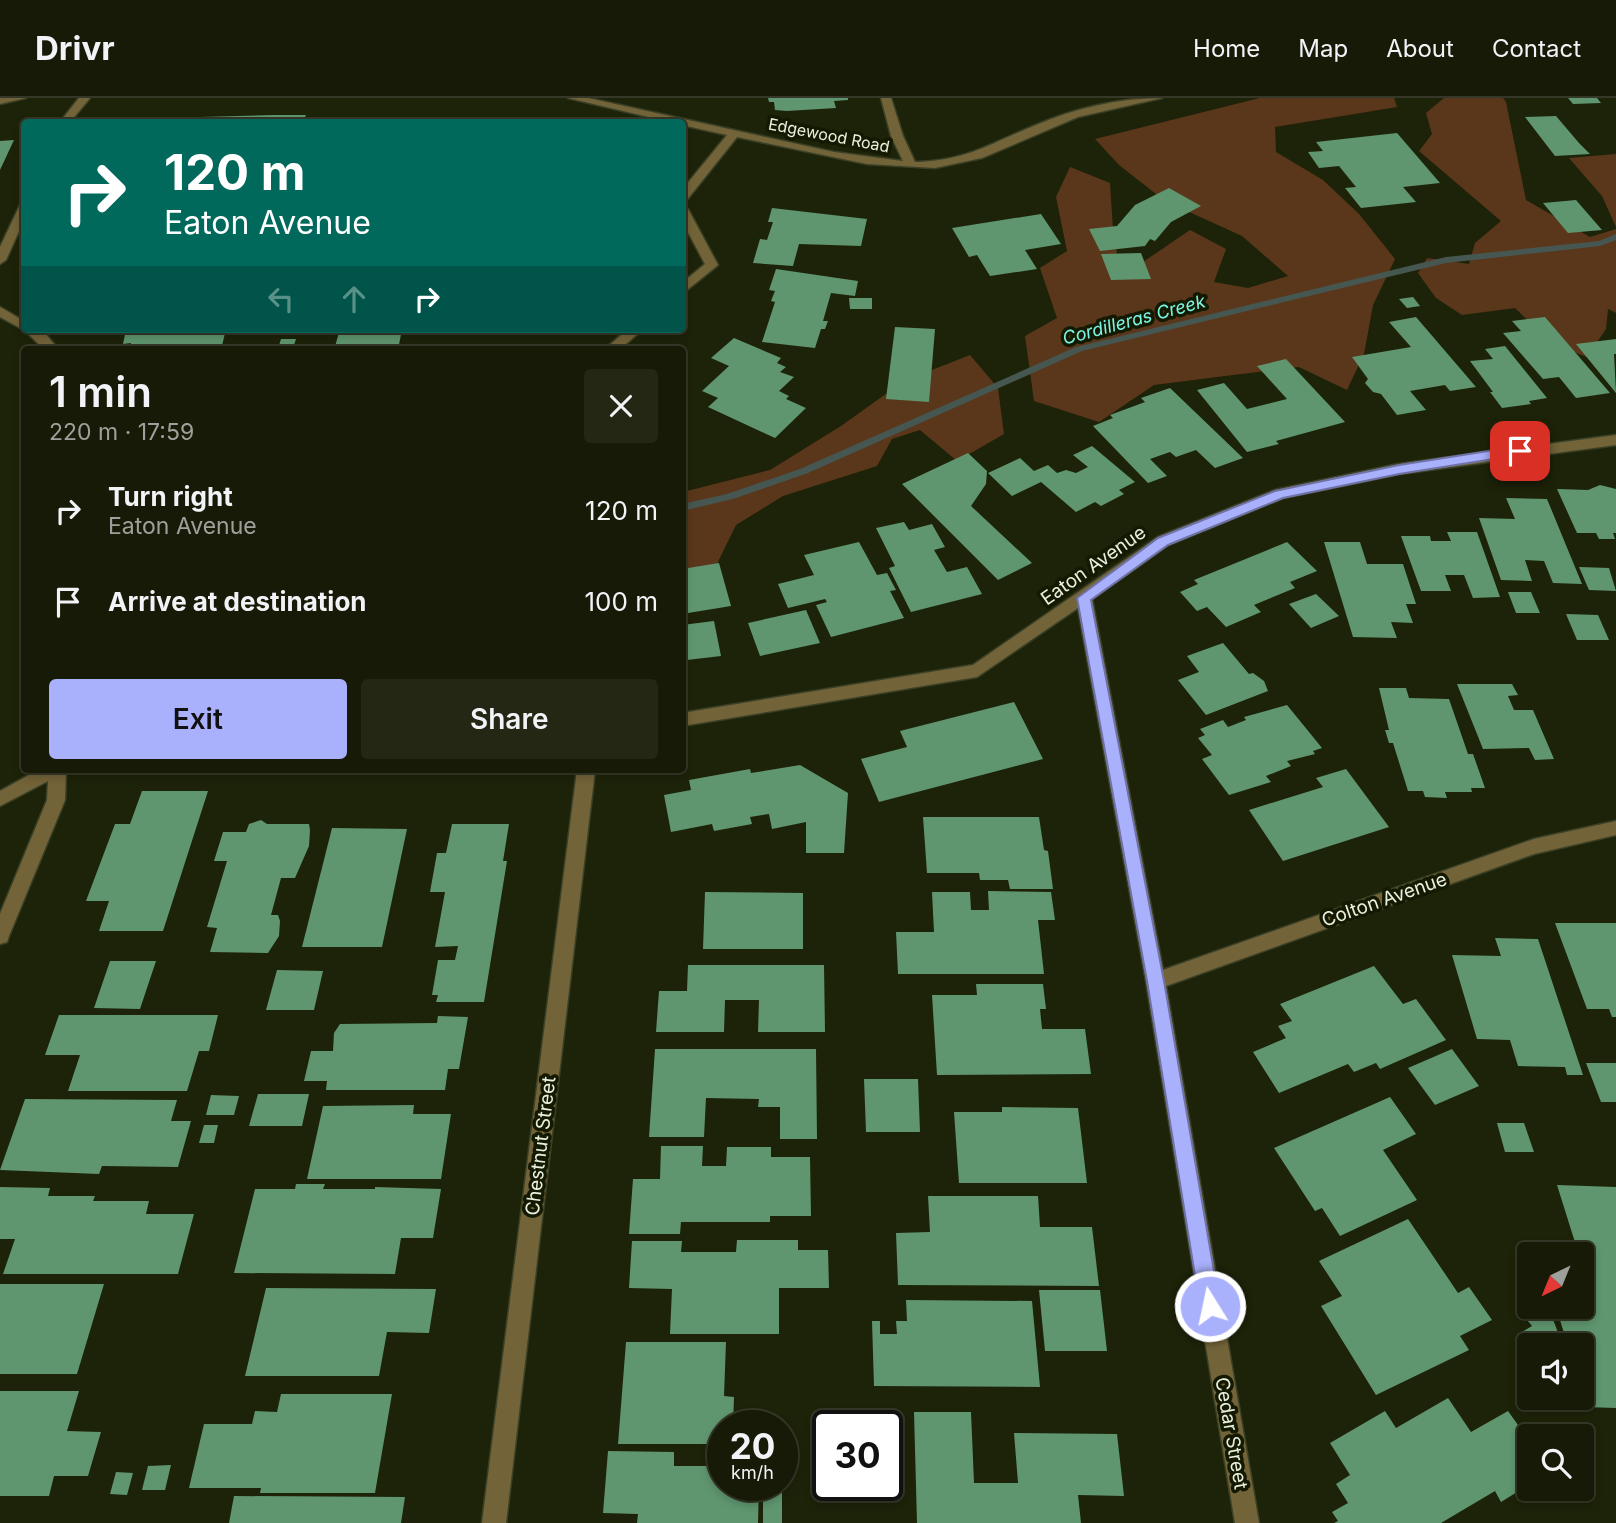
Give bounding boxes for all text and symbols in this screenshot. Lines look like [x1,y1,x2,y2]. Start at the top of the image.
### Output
text: Drivr [35,28,115,68]
text: Home [1193,34,1260,63]
text: Map [1298,34,1348,63]
text: About [1386,34,1454,63]
text: Contact [1492,34,1581,63]
street label: Edgewood Road [767,113,891,157]
text: 120 m [164,143,305,202]
icon: right [49,147,140,238]
text: Eaton Avenue [164,203,371,242]
icon: left [262,280,300,318]
icon: ahead [335,280,373,318]
icon: right [408,280,446,318]
water label: Cordilleras Creek [1060,290,1209,349]
text: 1 min [49,366,152,417]
button: close [584,369,658,443]
text: 220 m · 17:59 [49,418,194,446]
pin [1490,421,1550,481]
icon: arrive [1501,432,1539,470]
text: Turn right [108,481,233,512]
icon: right [49,492,87,530]
text: 120 m [585,495,658,526]
text: Eaton Avenue [108,512,257,540]
street label: Eaton Avenue [1036,521,1150,610]
icon: arrive [49,583,87,621]
text: Arrive at destination [108,586,367,617]
text: 100 m [585,586,658,617]
button: Exit [49,679,347,759]
button: Share [361,679,658,759]
street label: Colton Avenue [1319,867,1450,932]
street label: Chestnut Street [521,1075,560,1217]
north arrow [1517,1242,1594,1320]
map controls [1517,1242,1594,1501]
position arrow [1173,1269,1247,1343]
button: sound [1517,1333,1594,1410]
street label: Cedar Street [1210,1375,1253,1491]
speed limit sign: 30 [812,1410,903,1501]
button: search [1517,1424,1594,1501]
text: 20 [730,1425,775,1467]
text: km/h [731,1462,774,1483]

